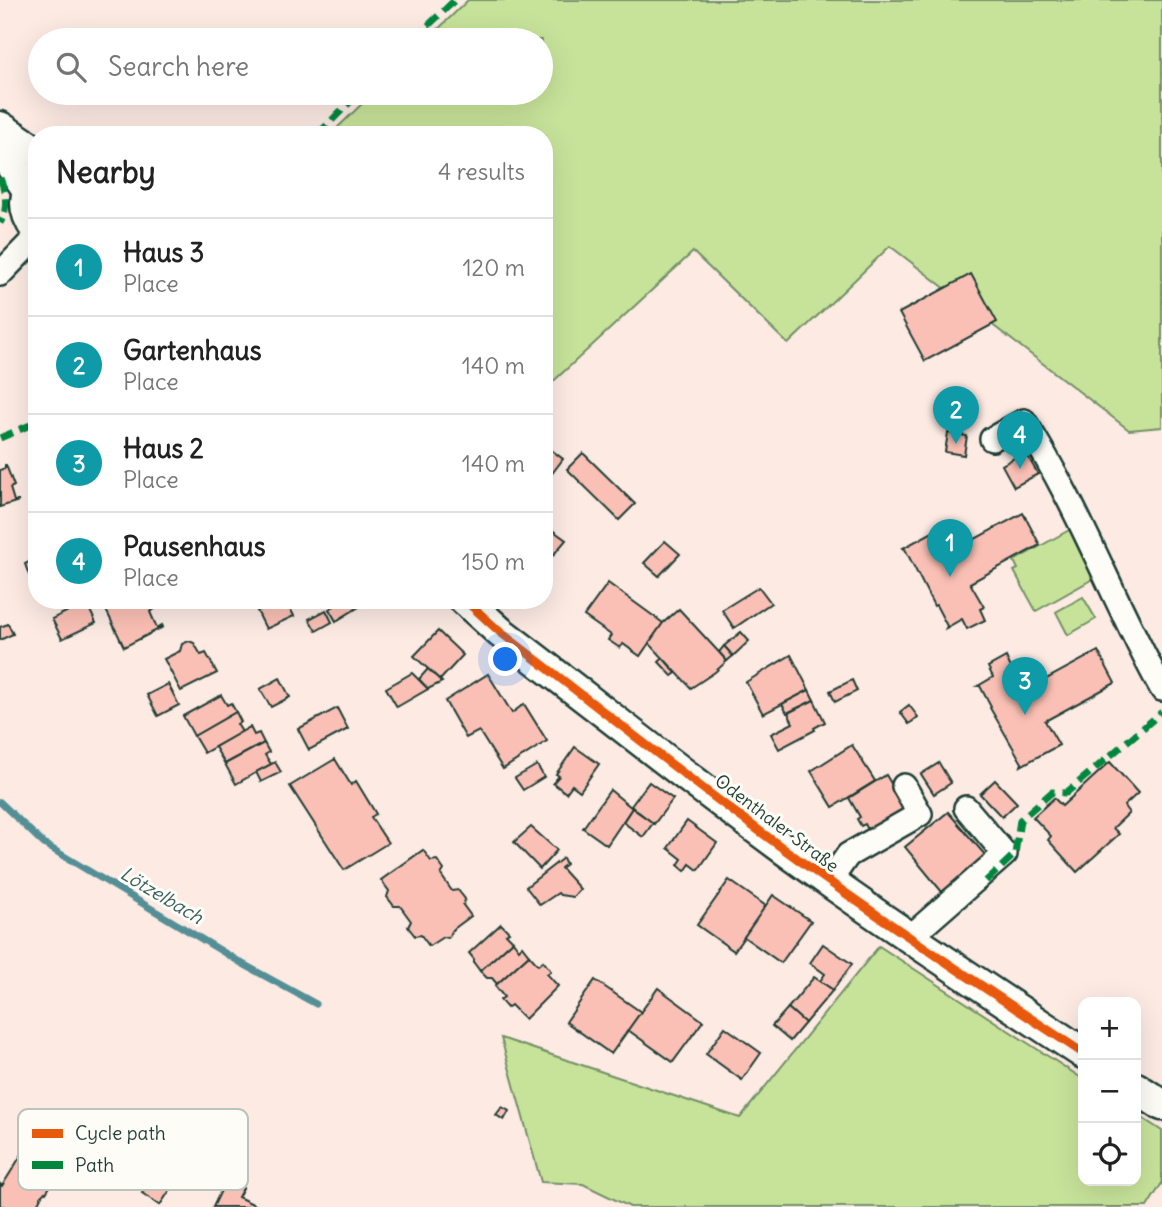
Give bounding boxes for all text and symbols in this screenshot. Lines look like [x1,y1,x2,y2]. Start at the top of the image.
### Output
search box [28,28,553,105]
icon: search [52,48,90,86]
text: Search here [108,50,249,83]
text: Nearby [56,153,156,191]
text: 4 results [438,157,525,186]
text: Haus 3 [123,236,204,269]
text: 1 [74,253,84,282]
text: 120 m [462,253,525,282]
text: Place [123,269,179,298]
text: Gartenhaus [123,334,262,367]
text: 2 [73,351,85,380]
text: 140 m [462,351,525,380]
text: Place [123,367,179,396]
pin: 2 [933,386,979,444]
pin: 4 [997,411,1043,469]
text: Haus 2 [123,432,204,465]
text: 3 [72,449,86,478]
text: 140 m [462,449,525,478]
text: Place [123,465,179,494]
pin: 1 [927,519,973,577]
text: Pausenhaus [123,530,266,563]
text: 4 [72,547,86,576]
text: 150 m [462,547,525,576]
text: Place [123,563,179,592]
your location [488,642,522,676]
pin: 3 [1002,657,1048,715]
street label: Odenthaler Straße [711,769,843,877]
water label: Lötzelbach [116,861,209,930]
map controls [1078,997,1141,1186]
button: + [1078,997,1141,1060]
button: − [1078,1060,1141,1123]
legend [18,1109,248,1190]
text: Cycle path [75,1121,166,1145]
button: locate [1078,1123,1141,1186]
text: Path [75,1153,114,1177]

